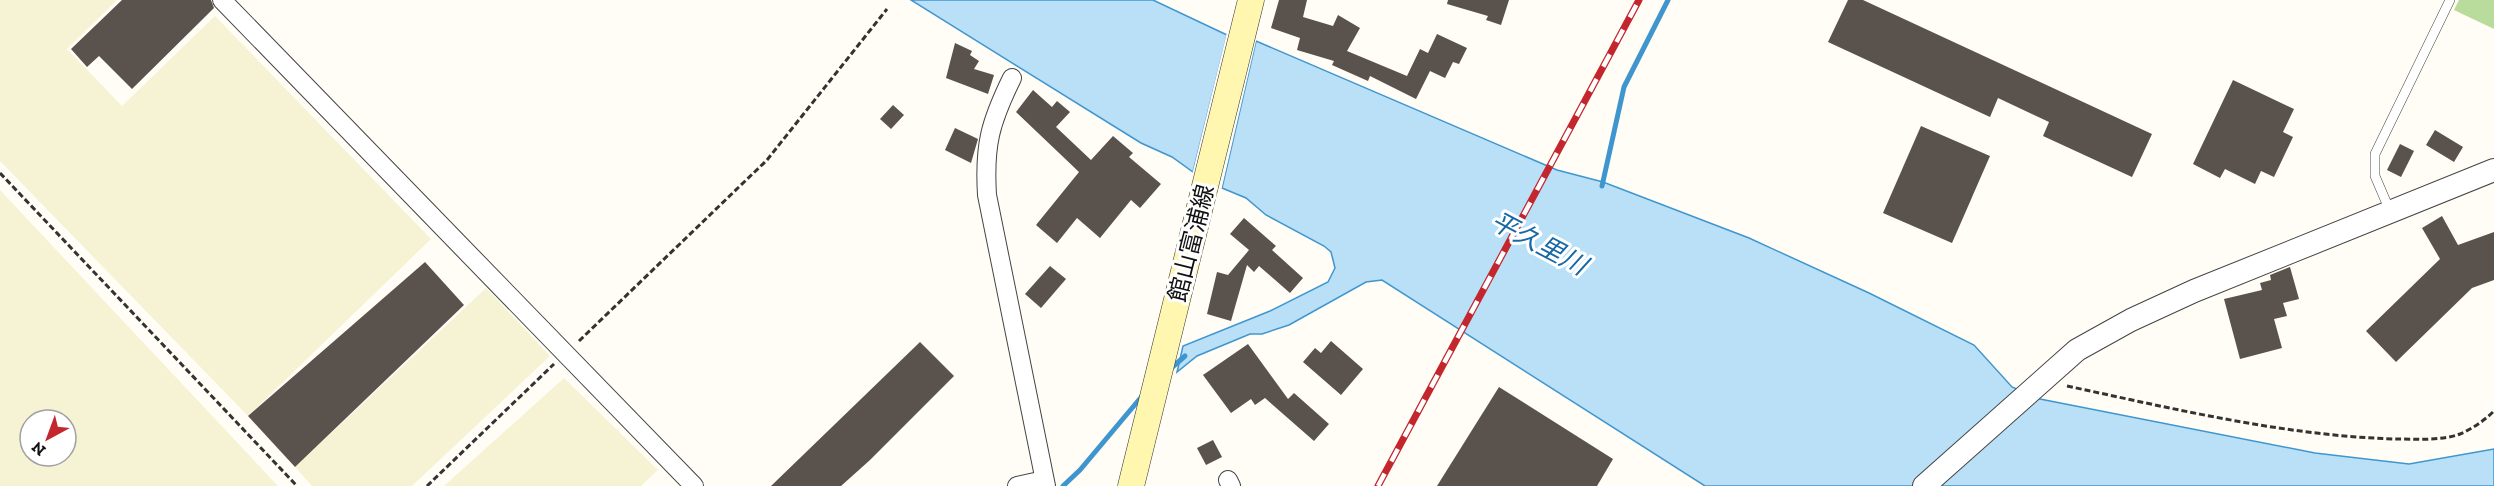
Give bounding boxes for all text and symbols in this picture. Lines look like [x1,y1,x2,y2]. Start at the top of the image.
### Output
street label: 館山富浦線 [1162,181,1220,305]
water label: 平久里川 [1486,204,1595,283]
north arrow [18,408,78,468]
text: N [28,438,49,460]

